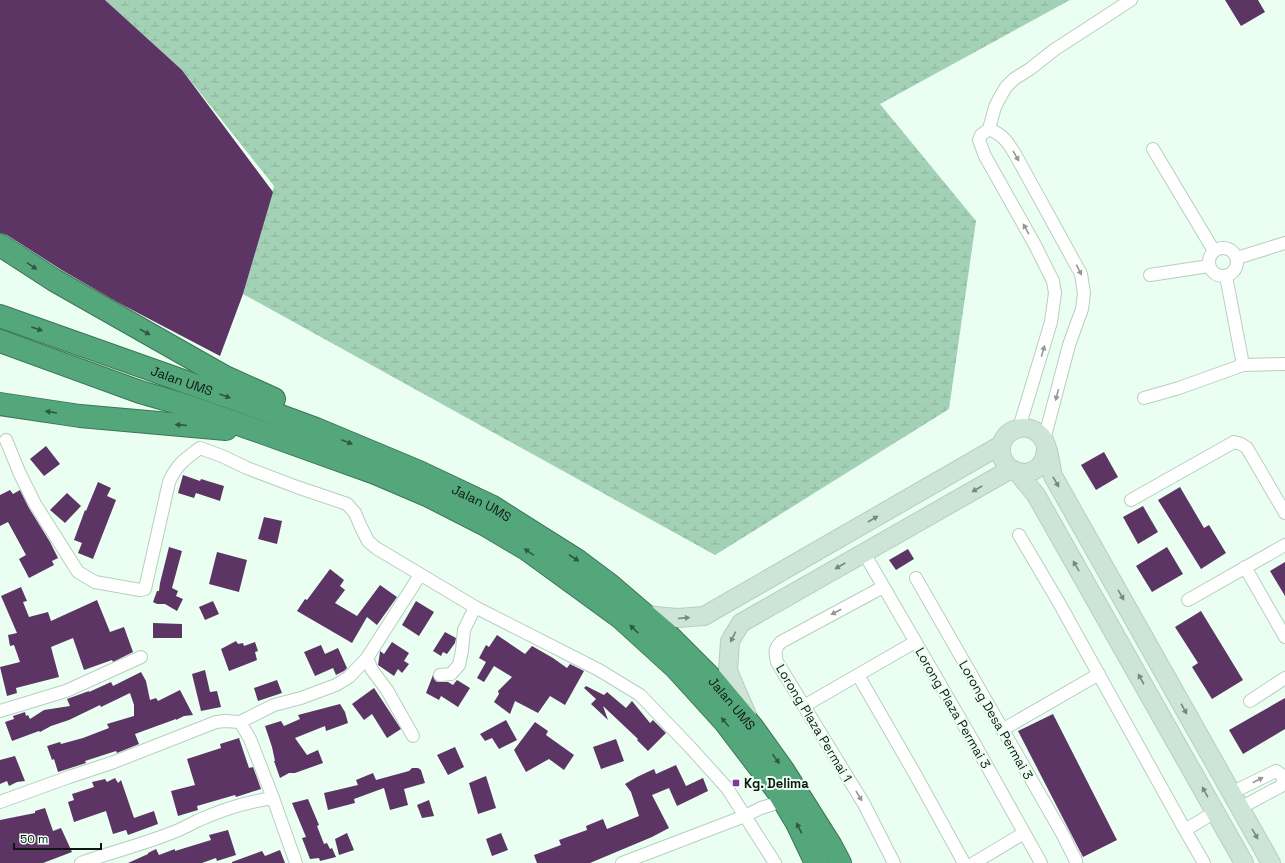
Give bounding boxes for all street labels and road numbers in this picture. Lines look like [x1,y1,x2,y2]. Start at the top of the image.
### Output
street label: Jalan UMS [149,362,215,399]
street label: Jalan UMS [449,480,515,525]
street label: Lorong Plaza Permai 3 [911,645,995,772]
street label: Lorong Desa Permai 3 [955,657,1037,783]
street label: Lorong Plaza Permai 1 [772,661,856,785]
street label: Jalan UMS [705,673,759,733]

